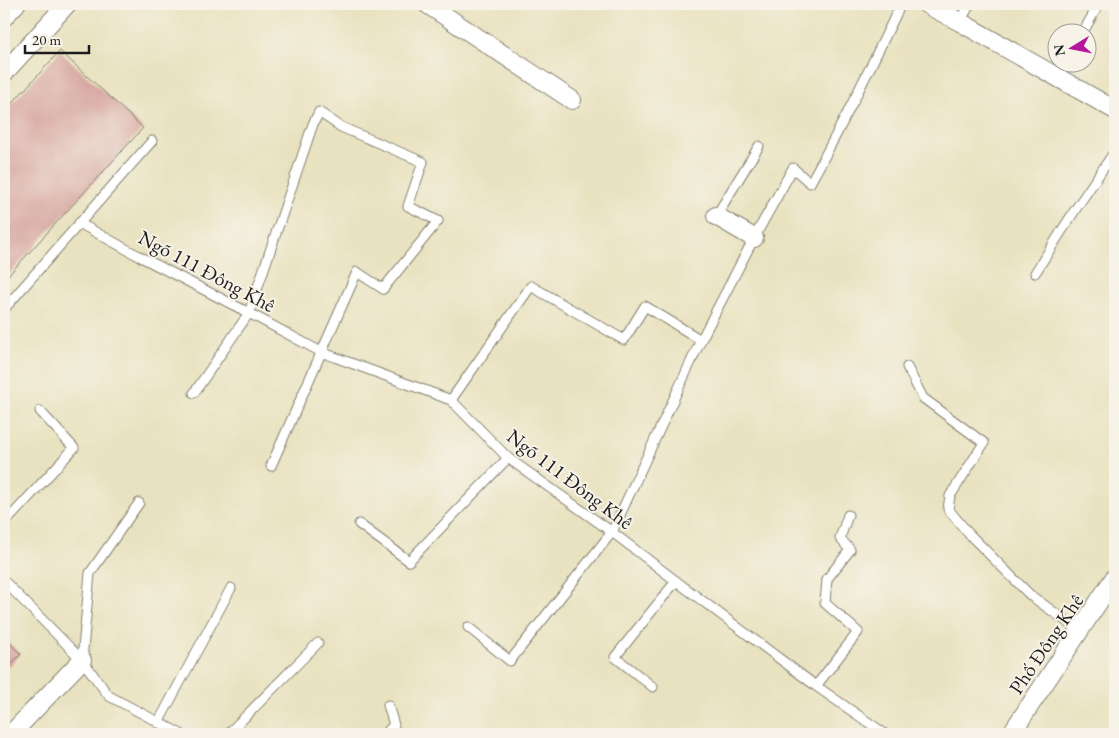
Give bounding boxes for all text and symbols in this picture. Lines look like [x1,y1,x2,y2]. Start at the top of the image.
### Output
scale bar [25,22,89,54]
north arrow [1046,22,1096,72]
text: 20 m [32,30,61,49]
text: N [1049,42,1069,57]
street label: Ngõ 111 Đông Khê [134,224,280,318]
street label: Ngõ 111 Đông Khê [502,423,638,535]
street label: Phố Đông Khê [1003,589,1089,699]

